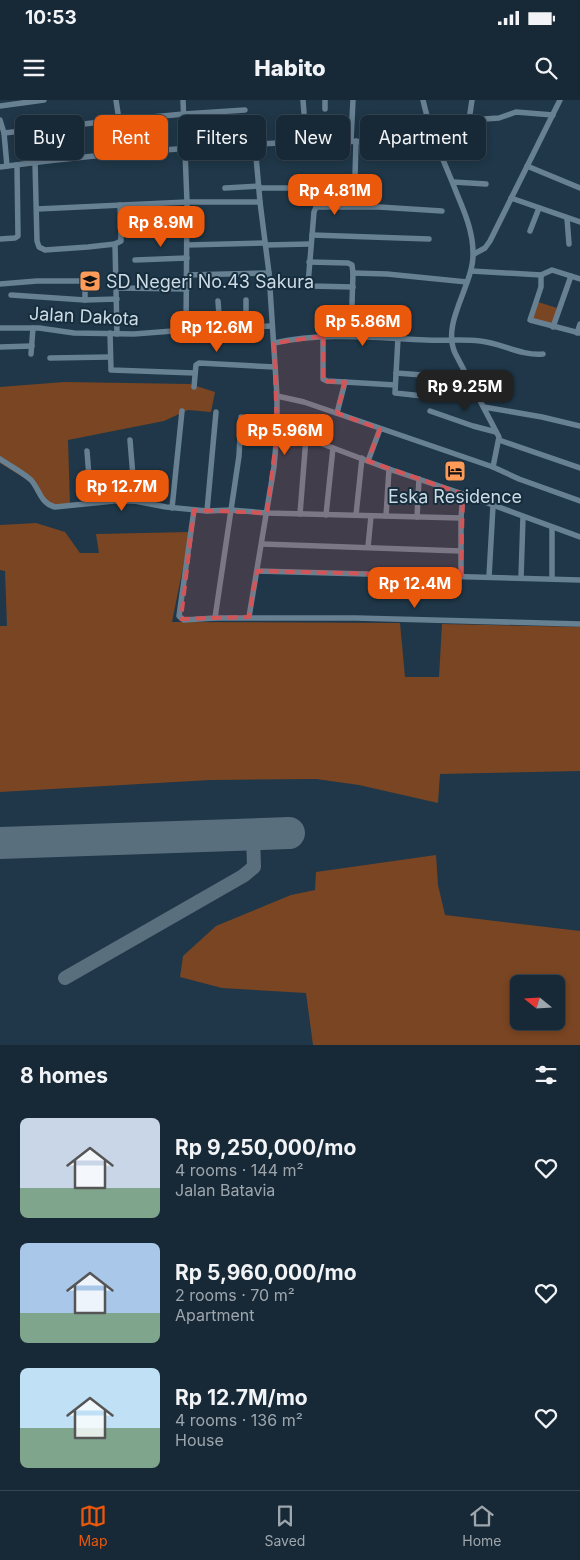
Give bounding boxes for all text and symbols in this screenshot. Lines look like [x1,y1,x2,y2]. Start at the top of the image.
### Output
text: 10:53 [25,6,77,29]
icon: menu [20,54,48,82]
icon: search [532,54,560,82]
text: Habito [254,55,326,81]
chip: Buy [15,115,84,160]
chip: Rent [94,115,168,160]
chip: Filters [178,115,266,160]
chip: New [276,115,350,160]
chip: Apartment [360,115,486,160]
pin: Rp 4.81M [283,174,387,216]
text: Rp 4.81M [299,180,371,200]
pin: Rp 8.9M [115,206,207,248]
text: Rp 8.9M [129,212,193,232]
school or university icon: SD Negeri No.43 Sakura [78,269,102,293]
place label: SD Negeri No.43 Sakura [106,271,314,292]
street label: Jalan Dakota [29,303,139,329]
pin: Rp 5.86M [311,304,415,347]
pin: Rp 12.6M [165,310,269,353]
text: Rp 5.86M [326,311,400,331]
text: Rp 12.6M [181,317,253,337]
pin: Rp 9.25M [413,370,517,412]
text: Rp 9.25M [428,376,502,396]
pin: Rp 5.96M [233,414,337,456]
text: Rp 5.96M [247,420,323,440]
hotel icon: Eska Residence [443,459,467,483]
pin: Rp 12.7M [70,470,174,512]
text: Rp 12.7M [87,476,157,496]
place label: Eska Residence [388,486,522,507]
pin: Rp 12.4M [363,566,467,609]
text: Rp 12.4M [379,573,451,593]
north arrow [510,975,565,1030]
map controls [510,975,565,1030]
icon: filters [532,1061,560,1089]
text: 8 homes [20,1063,108,1088]
text: Rp 9,250,000/mo [175,1135,356,1160]
icon: home [60,1138,120,1198]
icon: heart [532,1154,560,1182]
text: 4 rooms · 144 m² [175,1160,304,1180]
text: Jalan Batavia [175,1180,275,1200]
text: Rp 5,960,000/mo [175,1260,357,1285]
icon: home [60,1263,120,1323]
icon: heart [532,1279,560,1307]
text: 2 rooms · 70 m² [175,1285,295,1305]
text: Apartment [175,1305,255,1325]
text: Rp 12.7M/mo [175,1385,308,1410]
icon: home [60,1388,120,1448]
icon: heart [532,1404,560,1432]
text: 4 rooms · 136 m² [175,1410,303,1430]
text: House [175,1430,224,1450]
tab: Map [78,1502,108,1549]
tab: Saved [264,1502,305,1549]
tab: Home [462,1502,502,1549]

